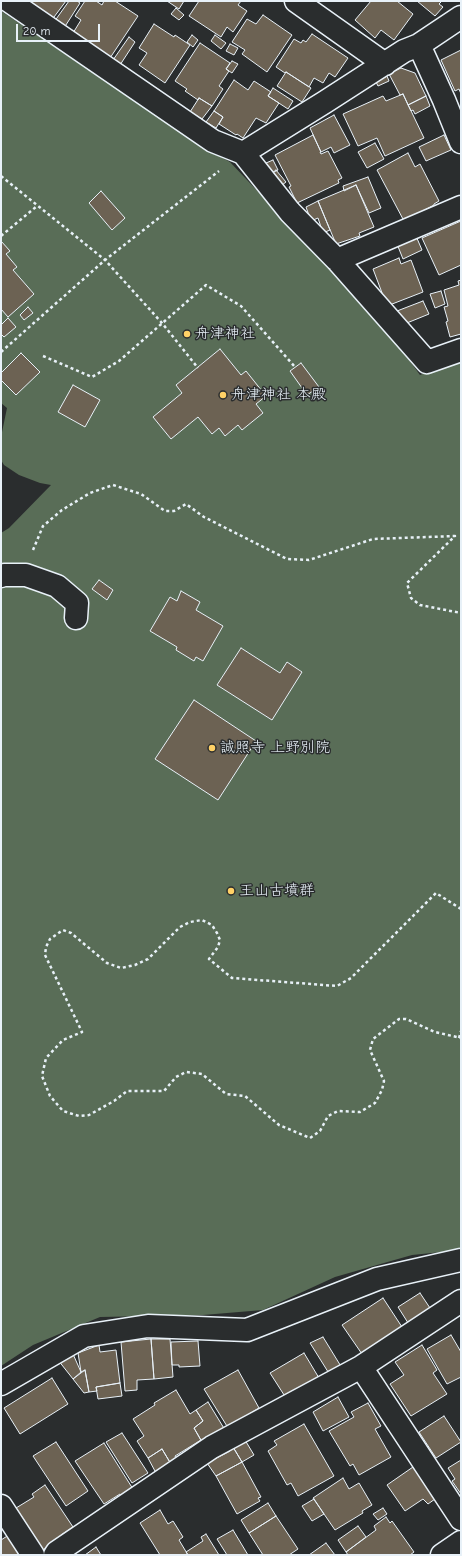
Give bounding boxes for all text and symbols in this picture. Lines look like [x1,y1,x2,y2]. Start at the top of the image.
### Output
scale bar [18,16,102,42]
text: 20 m [23,24,51,38]
place label: 舟津神社 [195,325,255,343]
marker: 舟津神社 [182,329,192,339]
place label: 舟津神社 本殿 [231,386,326,404]
marker: 舟津神社 本殿 [218,390,228,400]
place label: 誠照寺 上野別院 [220,739,330,757]
marker: 誠照寺 上野別院 [207,743,217,753]
place label: 王山古墳群 [239,882,314,900]
marker: 王山古墳群 [226,886,236,896]

